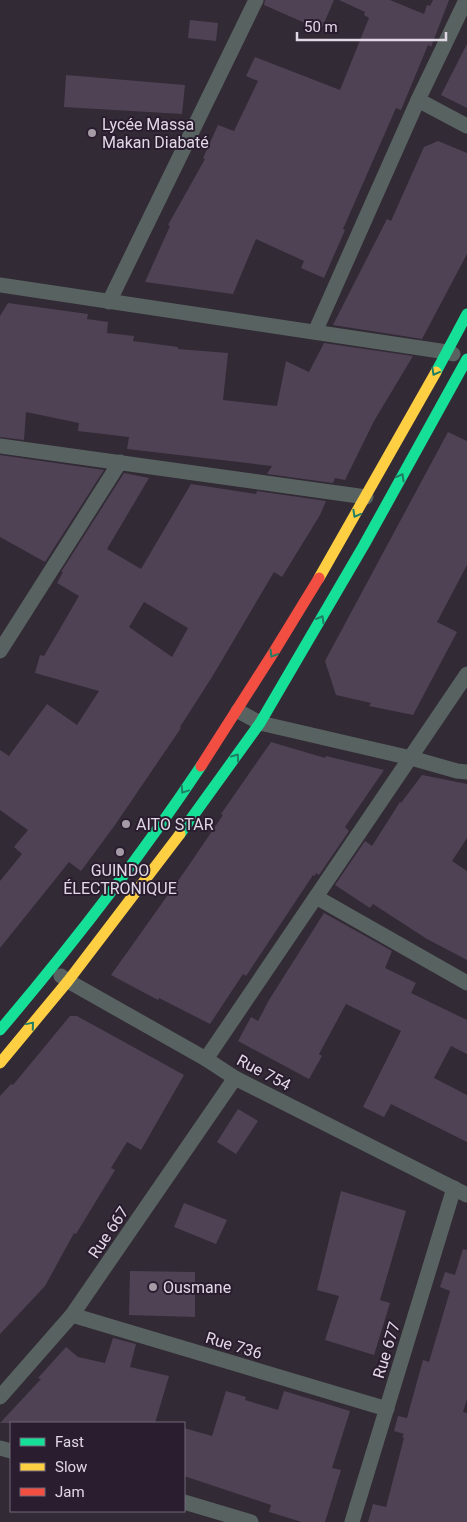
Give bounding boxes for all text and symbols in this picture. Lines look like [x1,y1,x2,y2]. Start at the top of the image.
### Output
scale bar [297,10,446,42]
text: 50 m [304,18,338,36]
place label: Lycée Massa Makan Diabaté [102,115,209,152]
marker: Lycée Massa Makan Diabaté [86,127,98,139]
one-way arrow [432,367,442,376]
one-way arrow [395,474,405,483]
one-way arrow [353,509,363,518]
one-way arrow [314,615,324,624]
one-way arrow [269,648,279,657]
one-way arrow [230,753,239,763]
one-way arrow [181,784,190,794]
place label: AITO STAR [136,815,214,834]
marker: AITO STAR [120,818,132,830]
marker: GUINDO ÉLECTRONIQUE [114,846,126,858]
place label: GUINDO ÉLECTRONIQUE [63,861,177,898]
one-way arrow [26,1022,35,1031]
street label: Rue 754 [234,1050,294,1094]
street label: Rue 667 [84,1203,133,1262]
place label: Ousmane [163,1278,231,1297]
marker: Ousmane [147,1281,159,1293]
street label: Rue 677 [369,1320,404,1381]
street label: Rue 736 [203,1328,264,1363]
legend [10,1422,185,1512]
text: Fast [55,1433,84,1451]
text: Slow [55,1458,87,1476]
text: Jam [55,1483,85,1501]

